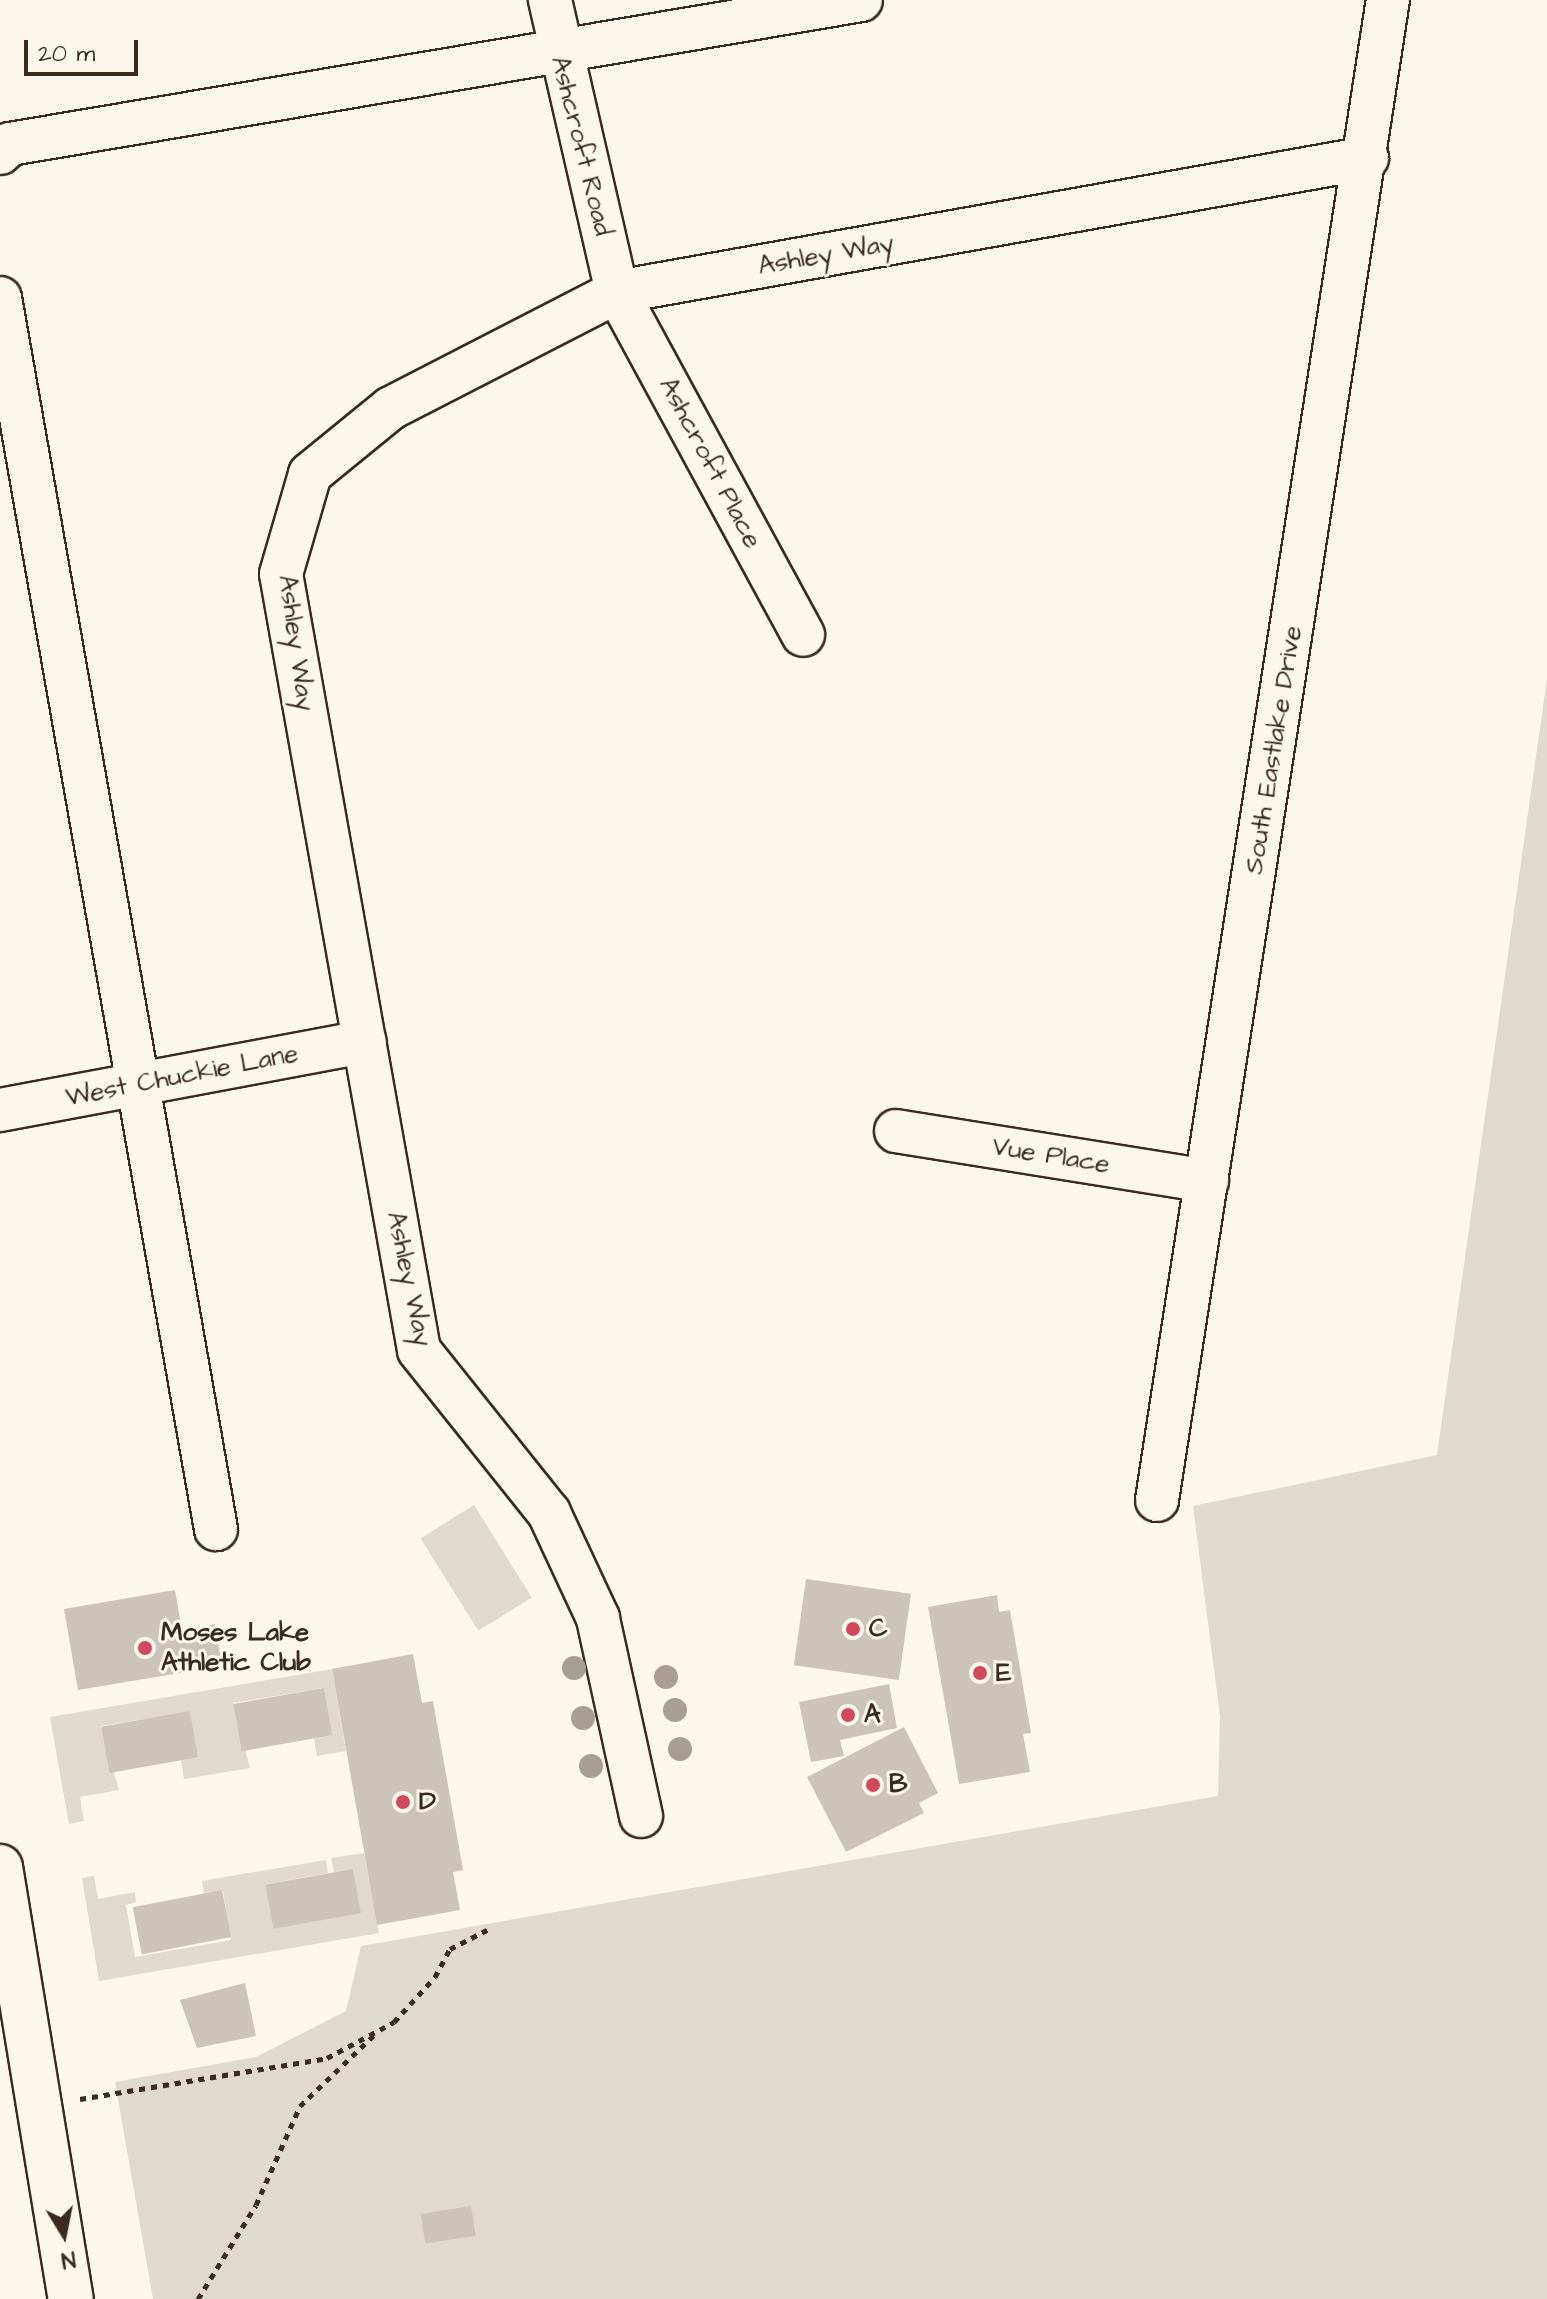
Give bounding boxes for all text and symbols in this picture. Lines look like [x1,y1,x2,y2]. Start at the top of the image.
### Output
scale bar [28,24,142,74]
text: 20 m [38,37,95,71]
street label: Ashcroft Road [544,53,618,239]
street label: Ashley Way [756,228,896,282]
street label: Ashcroft Place [652,372,768,554]
street label: Ashley Way [271,573,321,713]
street label: South Eastlake Drive [1239,624,1309,876]
street label: West Chuckie Lane [63,1038,301,1114]
street label: Vue Place [990,1131,1112,1181]
street label: Ashley Way [379,1209,439,1349]
place label: C [869,1613,887,1645]
place label: Moses Lake Athletic Club [161,1617,311,1678]
marker: C [844,1620,862,1638]
marker: Moses Lake Athletic Club [136,1639,154,1657]
place label: E [996,1657,1011,1689]
marker: E [971,1664,989,1682]
place label: A [864,1699,881,1731]
marker: A [839,1706,857,1724]
place label: B [889,1769,907,1801]
marker: B [864,1776,882,1794]
place label: D [419,1786,436,1818]
marker: D [394,1793,412,1811]
north arrow [24,2195,104,2275]
text: N [59,2243,78,2276]

